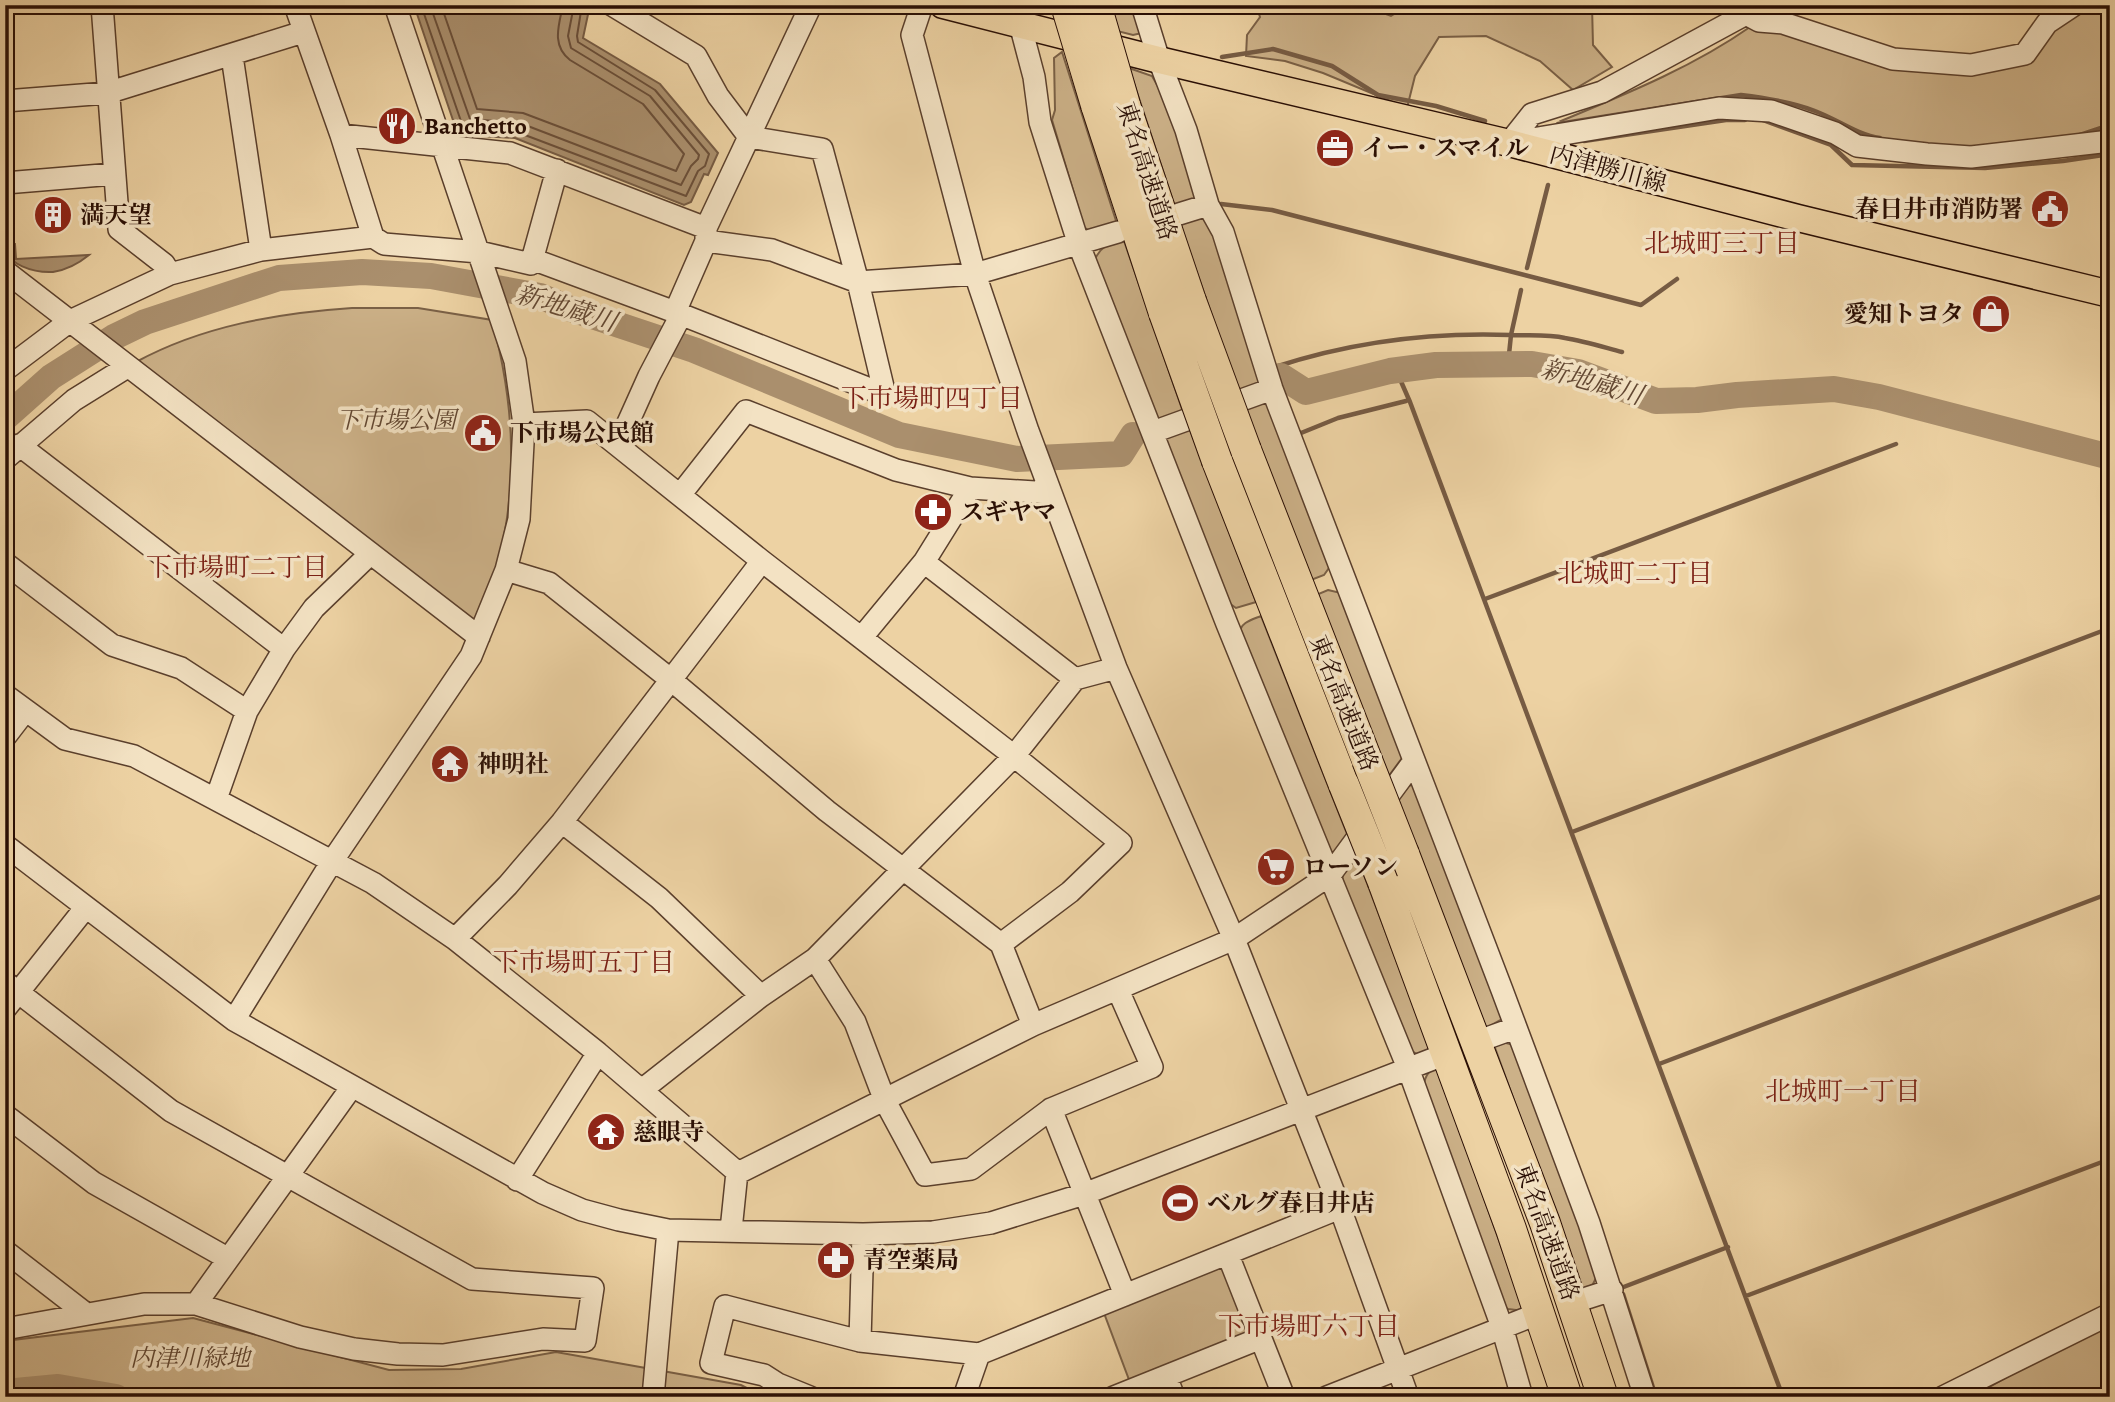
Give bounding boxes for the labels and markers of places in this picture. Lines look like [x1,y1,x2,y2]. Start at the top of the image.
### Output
restaurant icon: Banchetto [376,105,418,147]
place label: Banchetto [424,110,527,142]
office icon: イー・スマイル [1314,127,1356,169]
place label: イー・スマイル [1362,132,1529,164]
public building icon: 春日井市消防署 [2029,188,2071,230]
place label: 春日井市消防署 [1855,193,2023,225]
building icon: 満天望 [32,194,74,236]
place label: 満天望 [80,199,152,231]
shop icon: 愛知トヨタ [1970,293,2012,335]
place label: 愛知トヨタ [1844,298,1964,330]
public building icon: 下市場公民館 [462,412,504,454]
place label: 下市場公民館 [510,417,654,449]
pharmacy icon: スギヤマ [912,491,954,533]
place label: スギヤマ [960,496,1056,528]
temple icon: 神明社 [429,743,471,785]
place label: 神明社 [477,748,549,780]
supermarket icon: ローソン [1255,846,1297,888]
place label: ローソン [1303,851,1398,883]
temple icon: 慈眼寺 [585,1111,627,1153]
place label: 慈眼寺 [633,1116,705,1148]
sports icon: ベルグ春日井店 [1159,1182,1201,1224]
place label: ベルグ春日井店 [1207,1187,1375,1219]
pharmacy icon: 青空薬局 [815,1239,857,1281]
place label: 青空薬局 [863,1244,959,1276]

